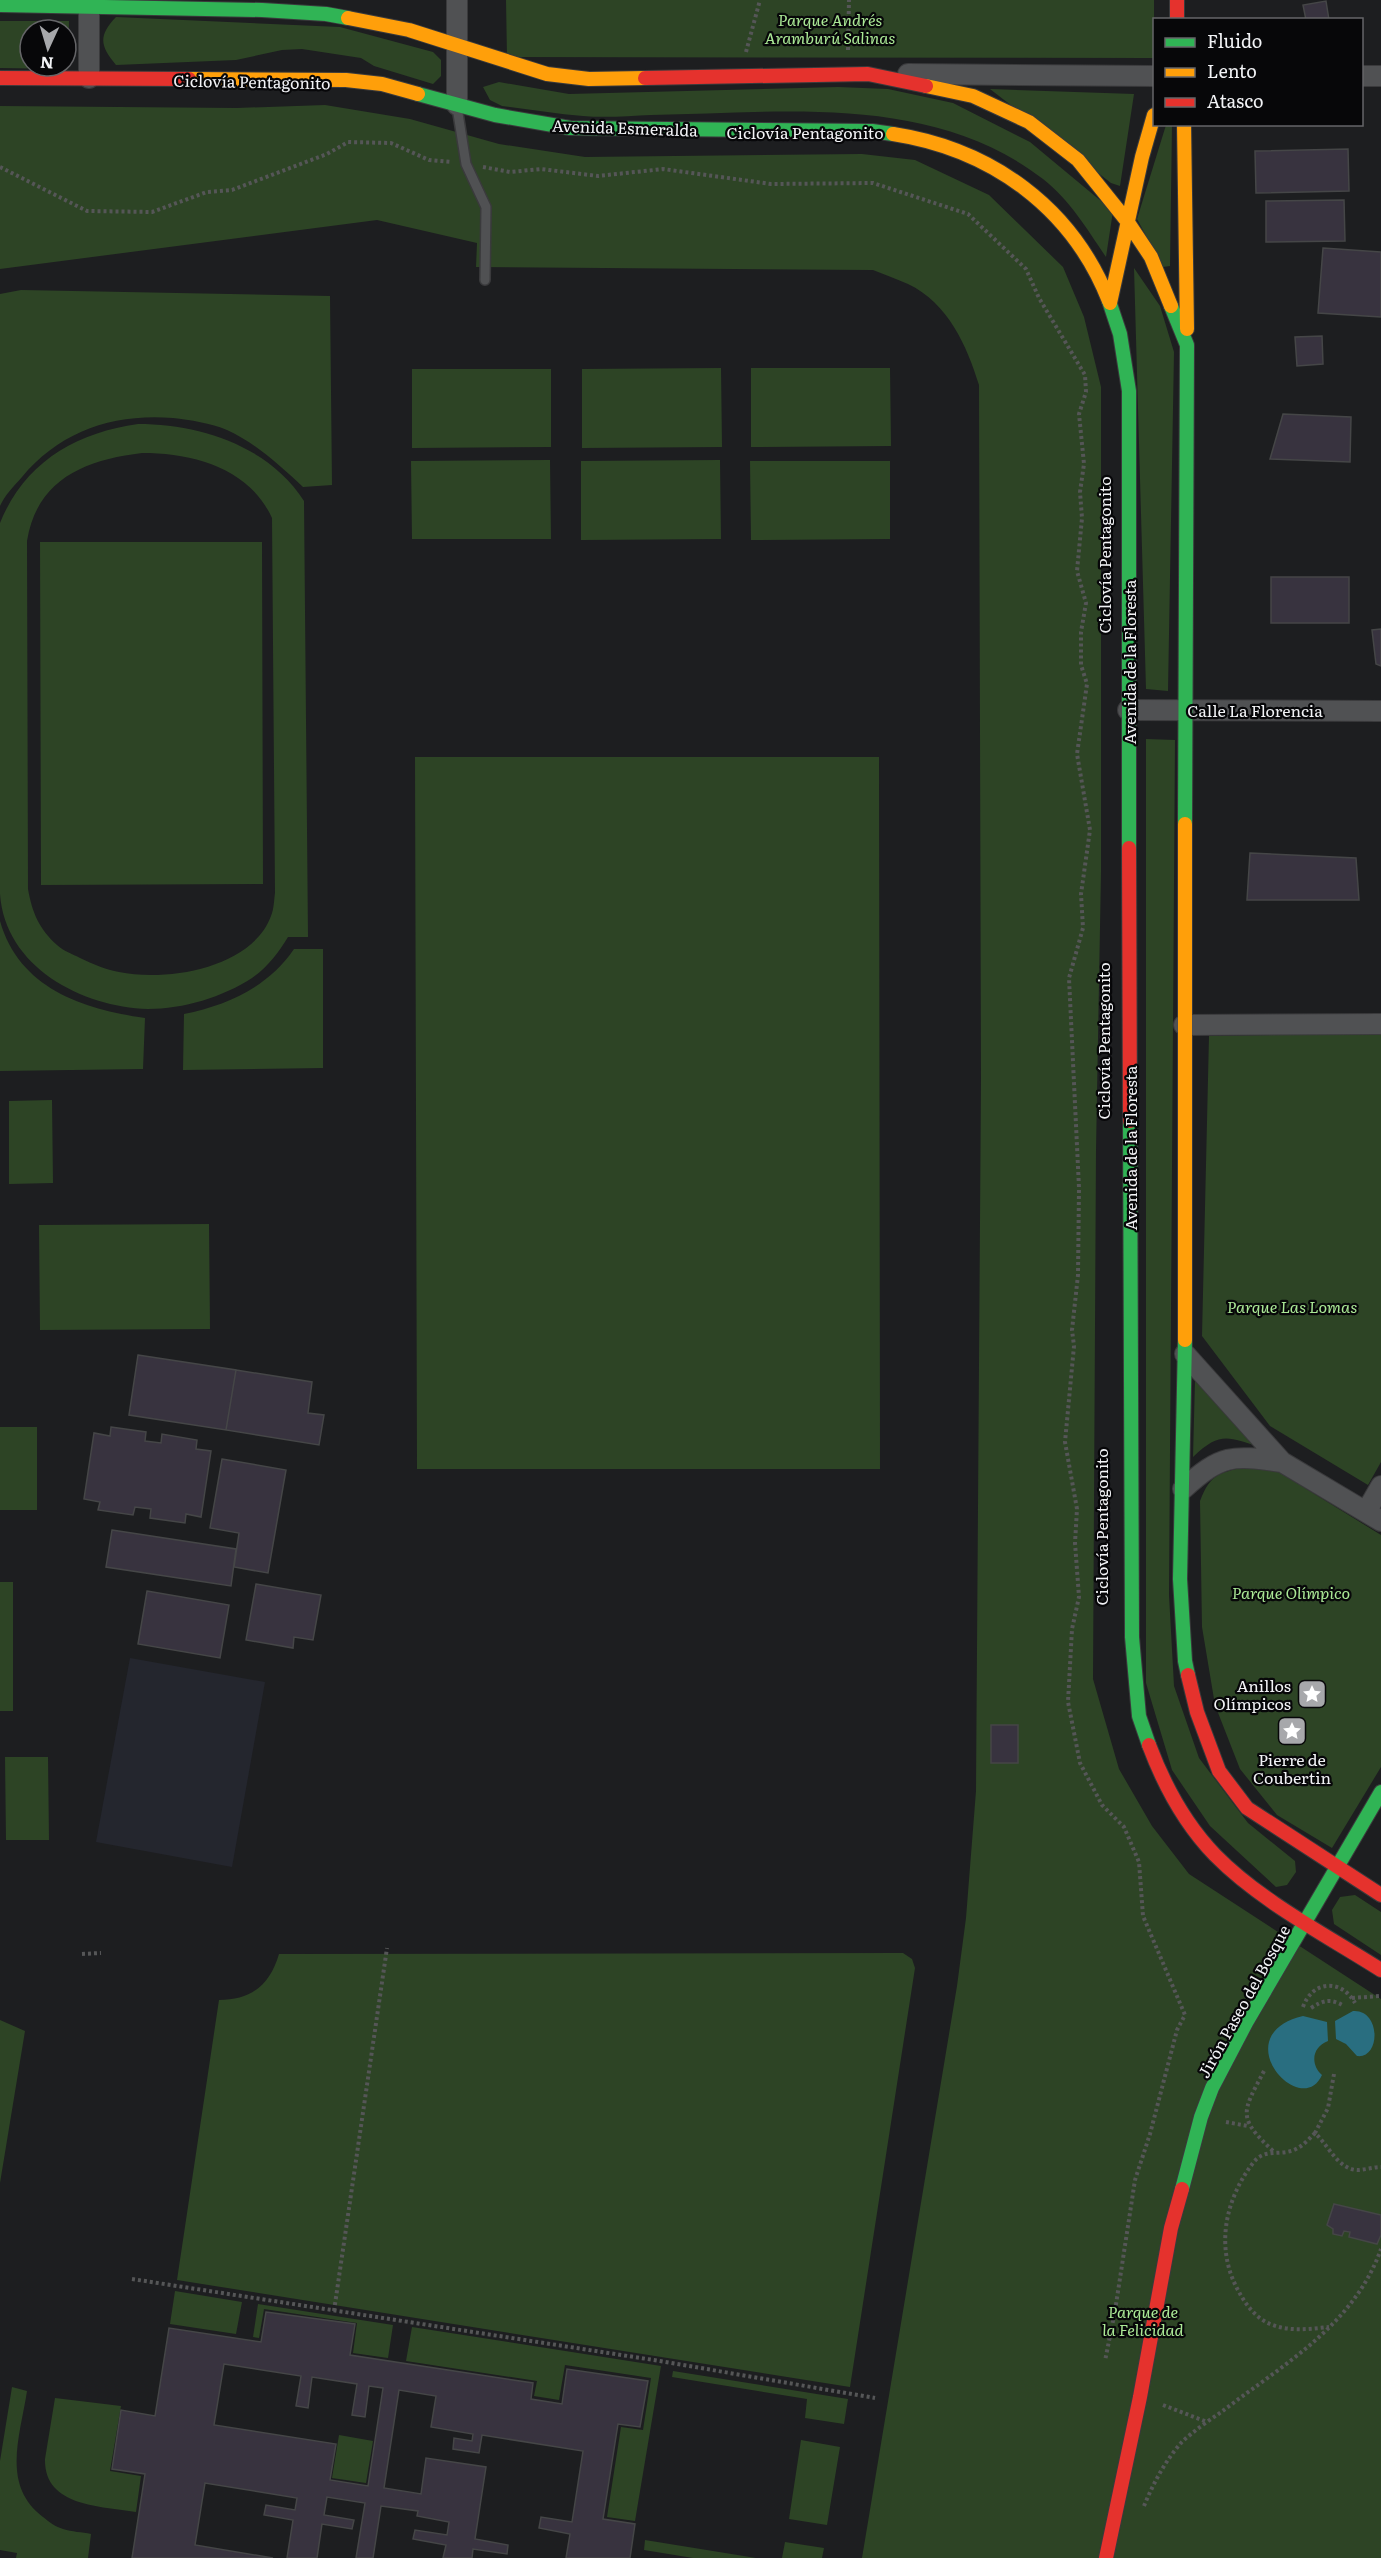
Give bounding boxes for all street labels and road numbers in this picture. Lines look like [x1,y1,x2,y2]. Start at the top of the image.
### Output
street label: Ciclovía Pentagonito [173,68,331,94]
street label: Avenida Esmeralda [552,112,699,142]
street label: Ciclovía Pentagonito [726,120,884,144]
street label: Ciclovía Pentagonito [1092,476,1116,634]
street label: Avenida de la Floresta [1117,579,1141,744]
street label: Calle La Florencia [1187,698,1323,722]
street label: Ciclovía Pentagonito [1091,962,1115,1120]
street label: Avenida de la Floresta [1118,1065,1142,1230]
street label: Ciclovía Pentagonito [1089,1448,1113,1606]
street label: Jirón Paseo del Bosque [1191,1920,1295,2082]

